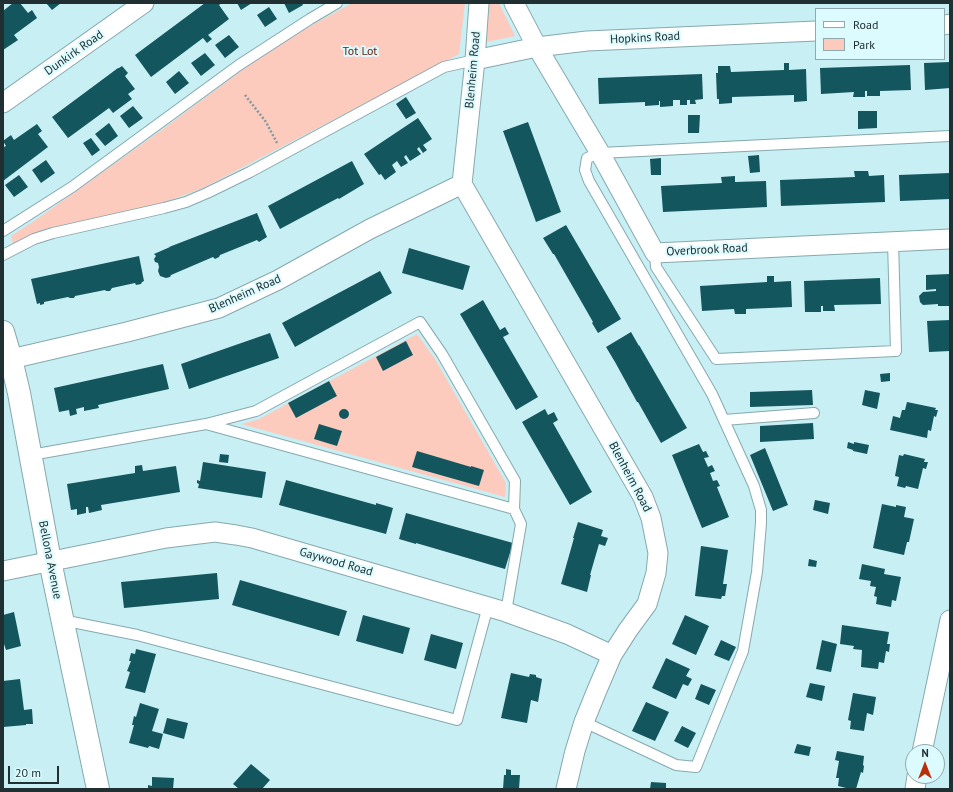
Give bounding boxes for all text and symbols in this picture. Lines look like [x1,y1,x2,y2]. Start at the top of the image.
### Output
legend [815,8,945,60]
text: Road [853,17,878,32]
street label: Dunkirk Road [42,28,106,78]
street label: Hopkins Road [610,29,680,47]
street label: Blenheim Road [462,31,484,109]
text: Park [853,37,875,52]
park label: Tot Lot [343,45,377,59]
street label: Overbrook Road [666,241,748,259]
street label: Blenheim Road [207,272,283,316]
street label: Blenheim Road [605,439,655,515]
street label: Bellona Avenue [35,519,65,601]
street label: Gaywood Road [298,545,374,579]
north arrow [905,744,945,784]
text: N [921,746,929,760]
scale bar [10,758,61,784]
text: 20 m [15,765,41,780]

